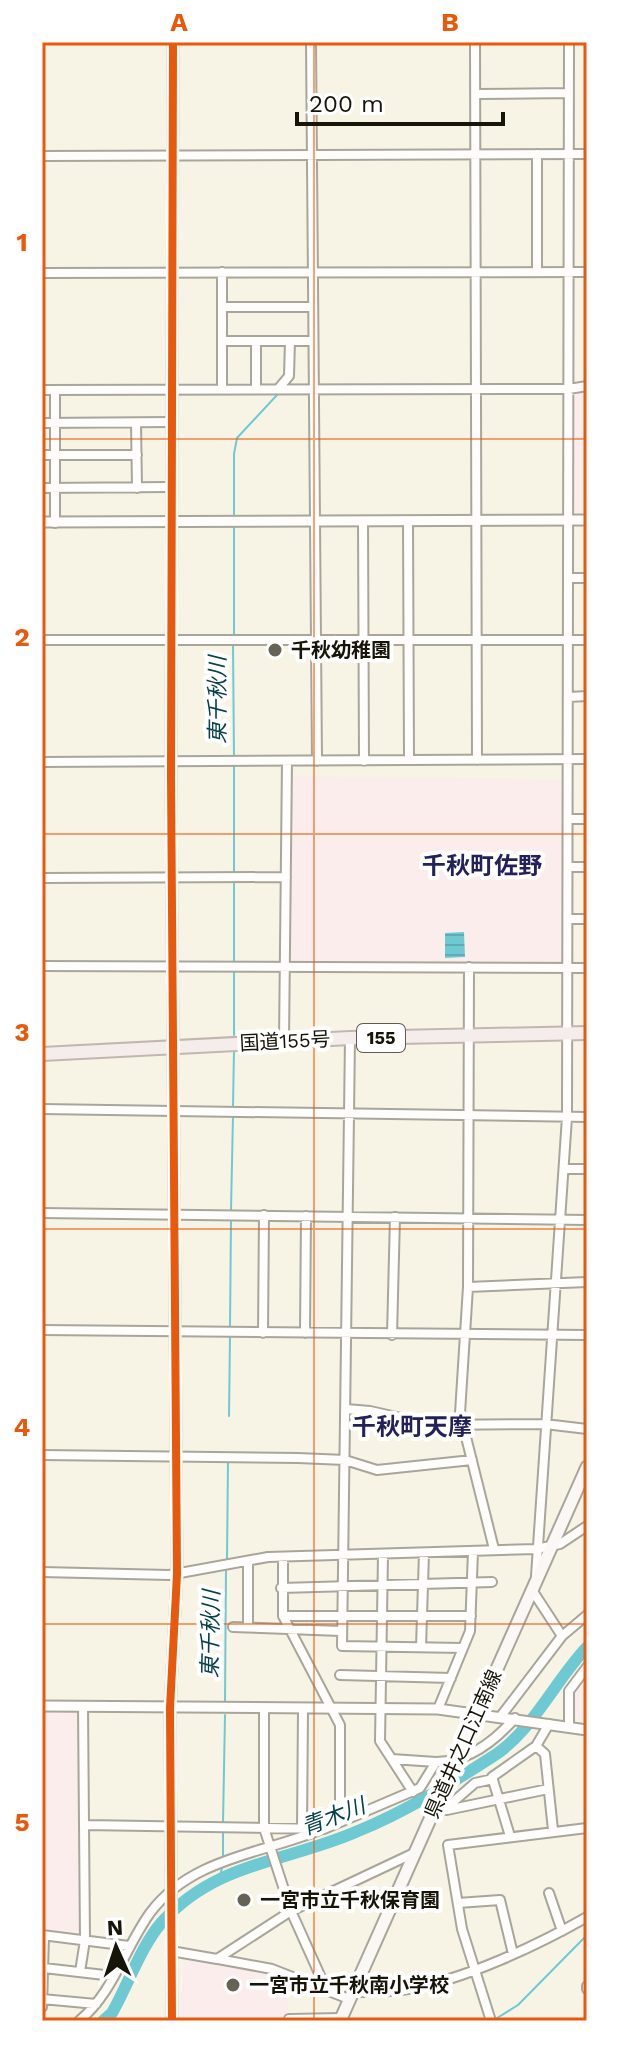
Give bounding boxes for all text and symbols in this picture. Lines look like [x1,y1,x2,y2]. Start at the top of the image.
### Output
text: A [170,7,188,37]
text: B [441,7,459,37]
scale bar [297,76,503,126]
text: 200 m [309,90,384,118]
text: 1 [16,227,28,257]
text: 2 [14,622,30,652]
place label: 千秋幼稚園 [291,638,391,662]
marker: 千秋幼稚園 [266,641,284,659]
water label: 東千秋川 [205,654,230,744]
district label: 千秋町佐野 [422,852,542,880]
text: 3 [14,1017,30,1047]
road number: 155 [357,1024,405,1052]
street label: 国道155号 [239,1027,331,1055]
text: 4 [14,1412,31,1442]
district label: 千秋町天摩 [352,1413,472,1441]
water label: 東千秋川 [197,1588,224,1678]
street label: 県道井之口江南線 [419,1666,507,1822]
water label: 青木川 [298,1792,370,1840]
text: 5 [14,1807,30,1837]
place label: 一宮市立千秋保育園 [260,1888,440,1912]
marker: 一宮市立千秋保育園 [235,1891,253,1909]
north arrow [76,1907,156,1987]
text: N [106,1915,124,1940]
place label: 一宮市立千秋南小学校 [249,1973,449,1997]
marker: 一宮市立千秋南小学校 [224,1976,242,1994]

